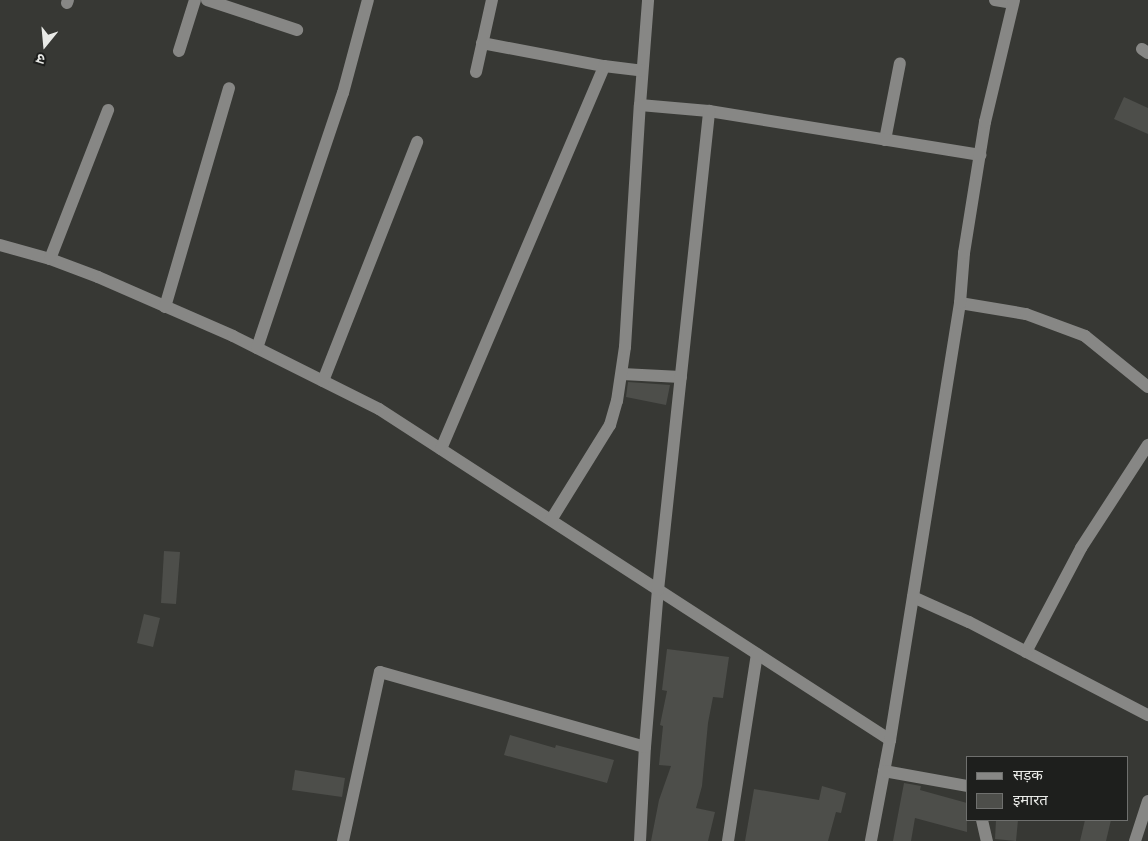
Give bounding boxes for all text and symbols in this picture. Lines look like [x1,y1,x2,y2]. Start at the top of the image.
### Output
north arrow [20,20,70,70]
text: उ [34,50,47,68]
legend [966,756,1128,821]
text: सड़क [1013,766,1043,783]
text: इमारत [1013,791,1048,808]

